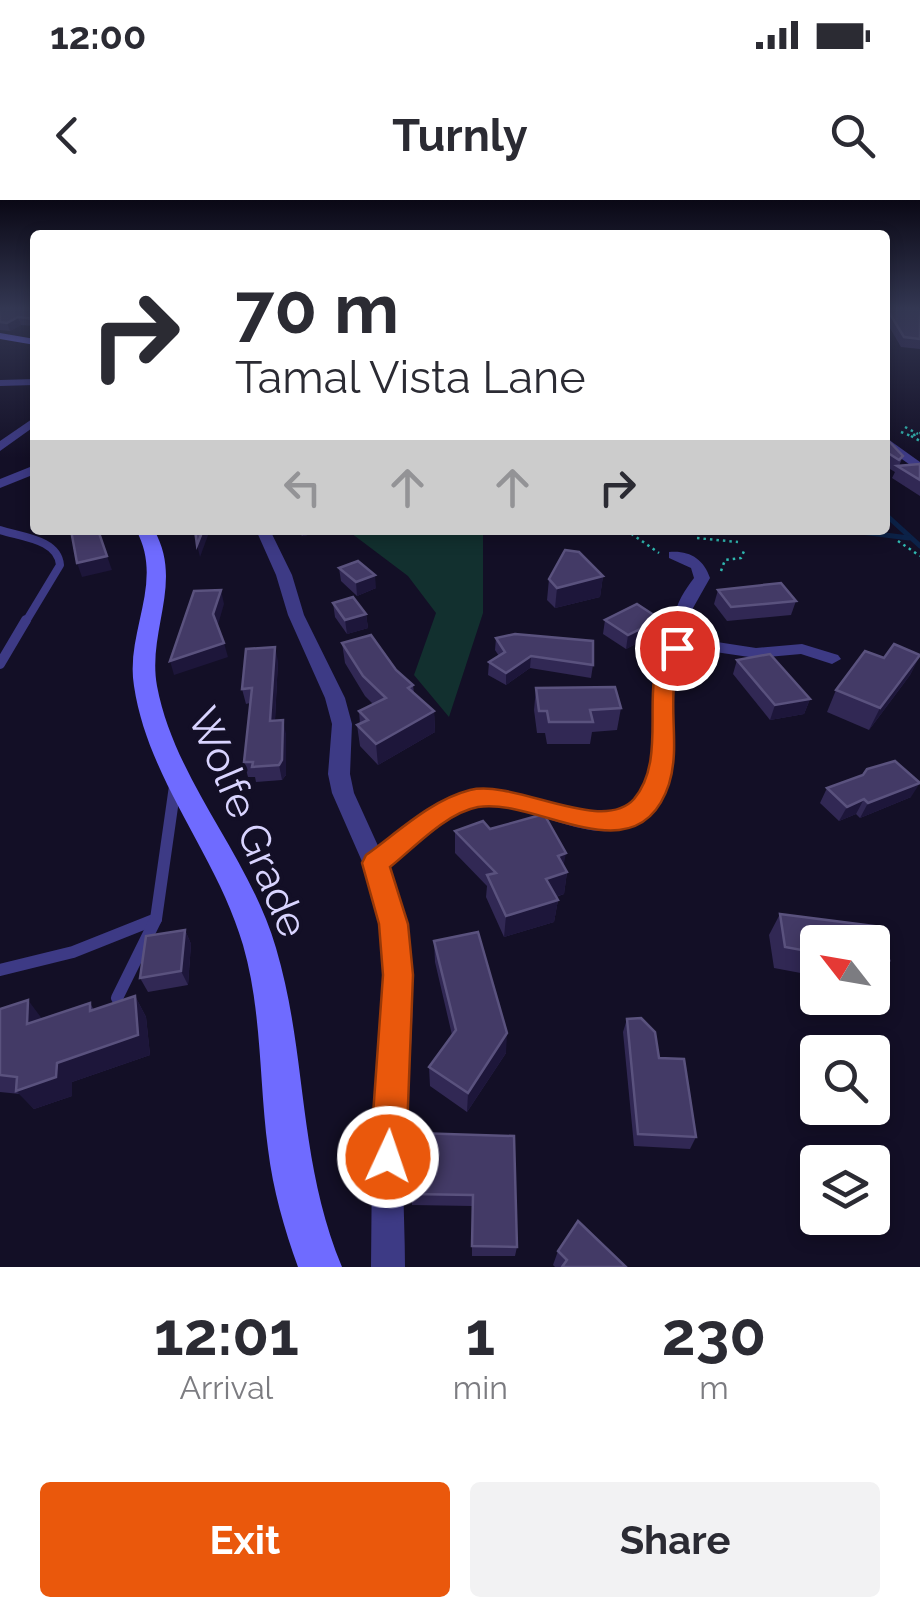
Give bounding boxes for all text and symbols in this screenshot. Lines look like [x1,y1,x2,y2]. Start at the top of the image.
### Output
text: 12:00 [50,13,146,58]
icon: back [40,108,95,163]
icon: search [825,108,880,163]
text: Turnly [392,109,528,162]
text: 70 m [235,267,399,349]
icon: right [70,270,200,400]
text: Tamal Vista Lane [235,351,586,404]
icon: left [275,460,330,515]
icon: ahead [380,460,435,515]
icon: ahead [485,460,540,515]
icon: right [590,460,645,515]
pin [635,606,720,691]
icon: arrive [650,621,705,676]
street label: Wolfe Grade [178,700,318,944]
north arrow [800,925,890,1015]
map controls [800,925,890,1235]
button: search [800,1035,890,1125]
position arrow [336,1105,440,1209]
button: layers [800,1145,890,1235]
text: 12:01 [154,1299,299,1369]
text: 1 [465,1299,495,1369]
text: 230 [662,1299,766,1369]
text: Arrival [179,1369,273,1406]
text: min [453,1369,508,1406]
text: m [699,1369,729,1406]
button: Exit [40,1482,450,1597]
button: Share [470,1482,880,1597]

